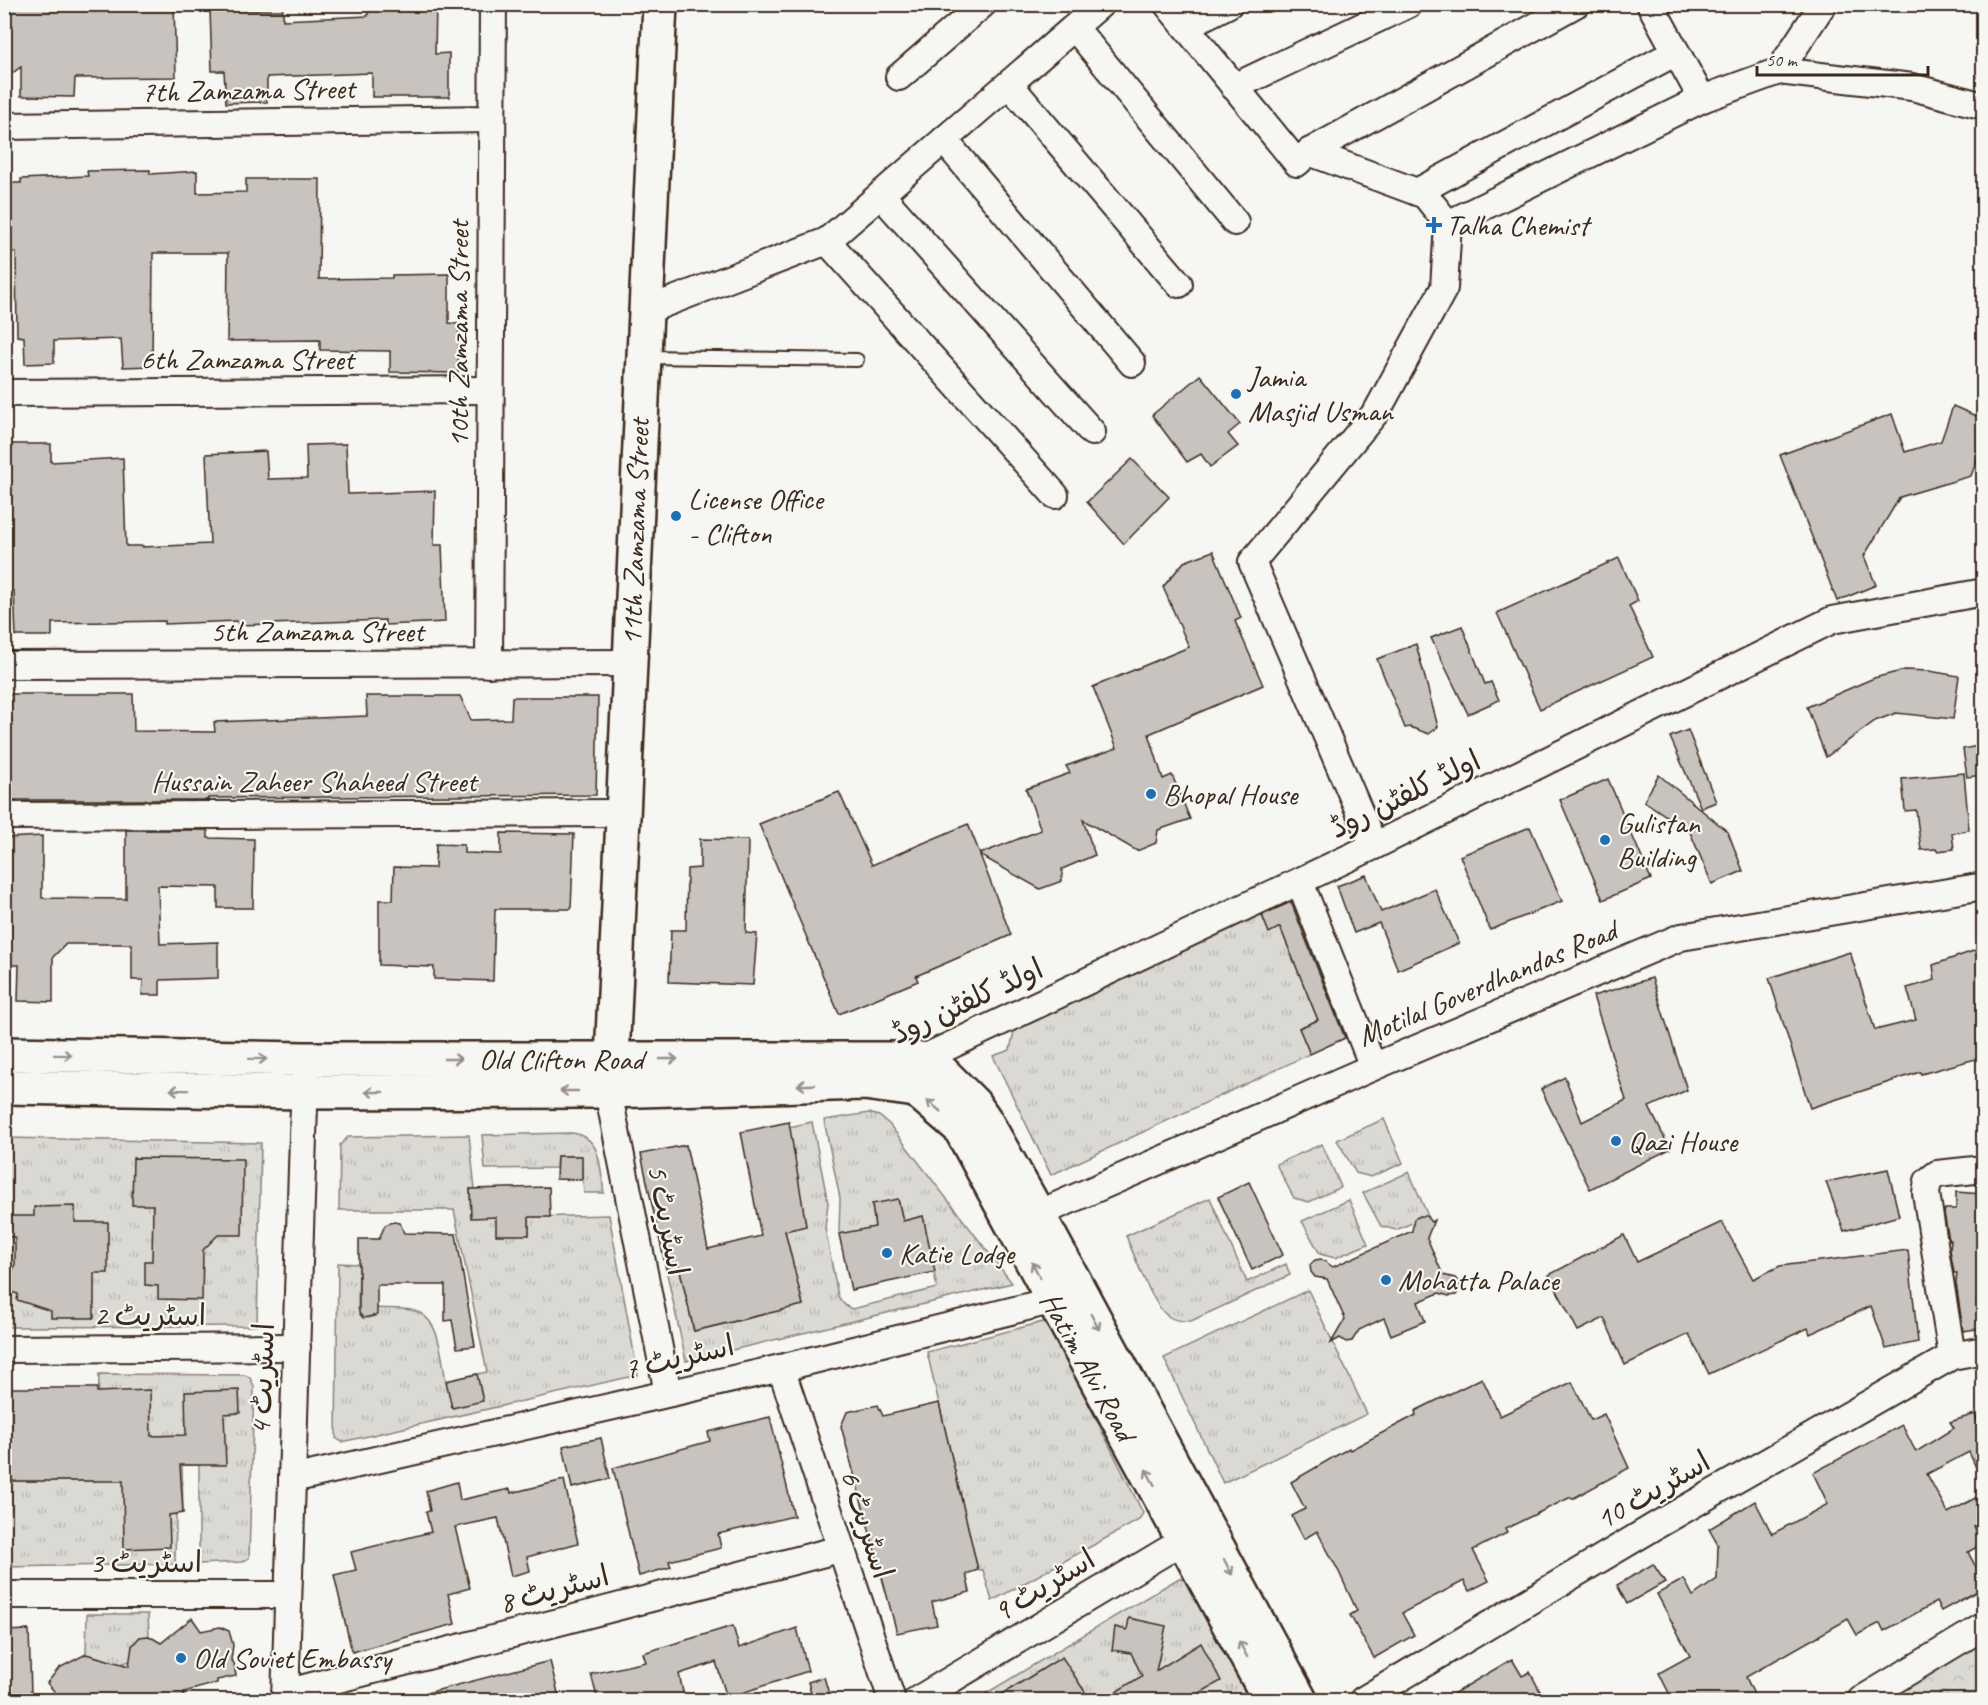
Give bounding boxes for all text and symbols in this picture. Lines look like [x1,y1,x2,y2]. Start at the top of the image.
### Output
scale bar [1757,39,1928,77]
text: 50 m [1766,49,1799,71]
street label: 7th Zamzama Street [141,69,358,111]
place label: Talha Chemist [1446,206,1593,244]
street label: 10th Zamzama Street [439,217,477,447]
marker: Talha Chemist [1427,218,1441,232]
street label: 6th Zamzama Street [140,340,357,378]
place label: Jamia Masjid Usman [1246,358,1394,430]
marker: Jamia Masjid Usman [1229,387,1243,401]
street label: 11th Zamzama Street [612,415,658,646]
place label: License Office - Clifton [688,480,825,552]
marker: License Office - Clifton [669,509,683,523]
street label: 5th Zamzama Street [210,612,427,650]
street label: اولڈ کلفٹن روڈ [1323,741,1487,847]
street label: Hussain Zaheer Shaheed Street [151,762,480,800]
place label: Bhopal House [1163,775,1300,813]
marker: Bhopal House [1144,787,1158,801]
place label: Gulistan Building [1617,804,1701,876]
marker: Gulistan Building [1598,833,1612,847]
street label: Motilal Goverdhandas Road [1352,910,1626,1055]
street label: اولڈ کلفٹن روڈ [885,949,1049,1053]
street label: Old Clifton Road [479,1040,647,1078]
one-way arrow [52,1049,72,1061]
one-way arrow [247,1053,267,1064]
one-way arrow [442,1053,462,1065]
one-way arrow [658,1053,678,1065]
one-way arrow [796,1079,816,1091]
one-way arrow [169,1084,189,1096]
one-way arrow [559,1085,579,1097]
one-way arrow [364,1086,384,1098]
one-way arrow [926,1099,942,1112]
place label: Qazi House [1628,1122,1739,1160]
marker: Qazi House [1609,1134,1623,1148]
street label: اسٹریٹ 5 [639,1161,697,1279]
place label: Katie Lodge [899,1234,1016,1272]
marker: Katie Lodge [880,1246,894,1260]
one-way arrow [1030,1261,1041,1279]
place label: Mohatta Palace [1398,1261,1561,1299]
marker: Mohatta Palace [1379,1273,1393,1287]
street label: Hatim Alvi Road [1032,1285,1146,1451]
street label: اسٹریٹ 2 [94,1296,206,1334]
one-way arrow [1089,1313,1101,1330]
street label: اسٹریٹ 4 [241,1322,283,1436]
street label: اسٹریٹ 7 [620,1326,738,1388]
street label: اسٹریٹ 10 [1589,1442,1717,1538]
street label: اسٹریٹ 6 [832,1465,902,1583]
one-way arrow [1144,1469,1155,1487]
street label: اسٹریٹ 9 [986,1540,1102,1630]
street label: اسٹریٹ 3 [90,1543,202,1581]
street label: اسٹریٹ 8 [495,1556,613,1622]
one-way arrow [1222,1558,1234,1575]
place label: Old Soviet Embassy [193,1639,394,1677]
one-way arrow [1236,1640,1248,1658]
marker: Old Soviet Embassy [174,1651,188,1665]

